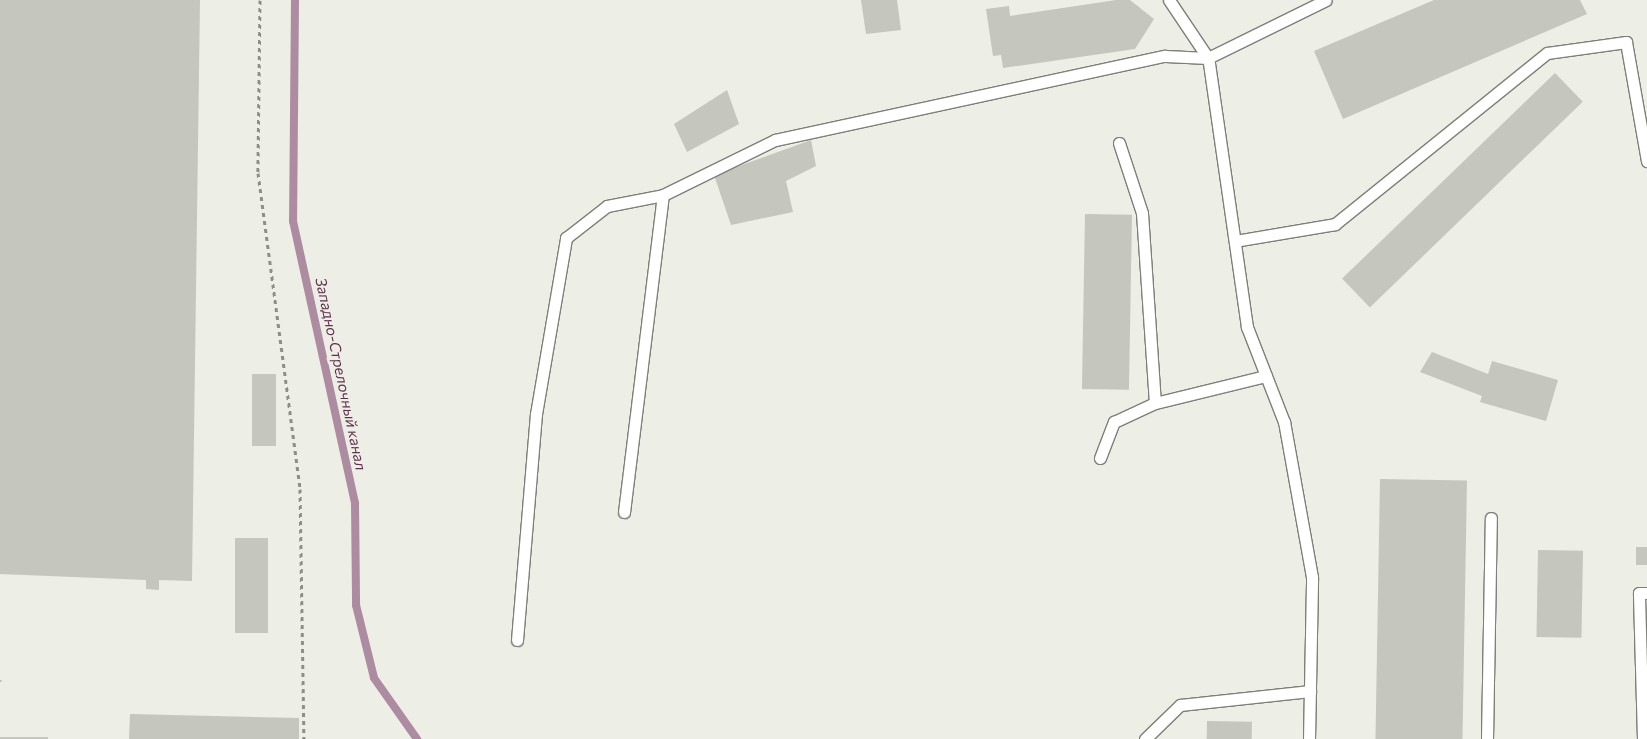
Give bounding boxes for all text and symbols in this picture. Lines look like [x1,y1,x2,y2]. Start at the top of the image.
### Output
water label: Западно-Стрелочный канал [312,276,370,472]

